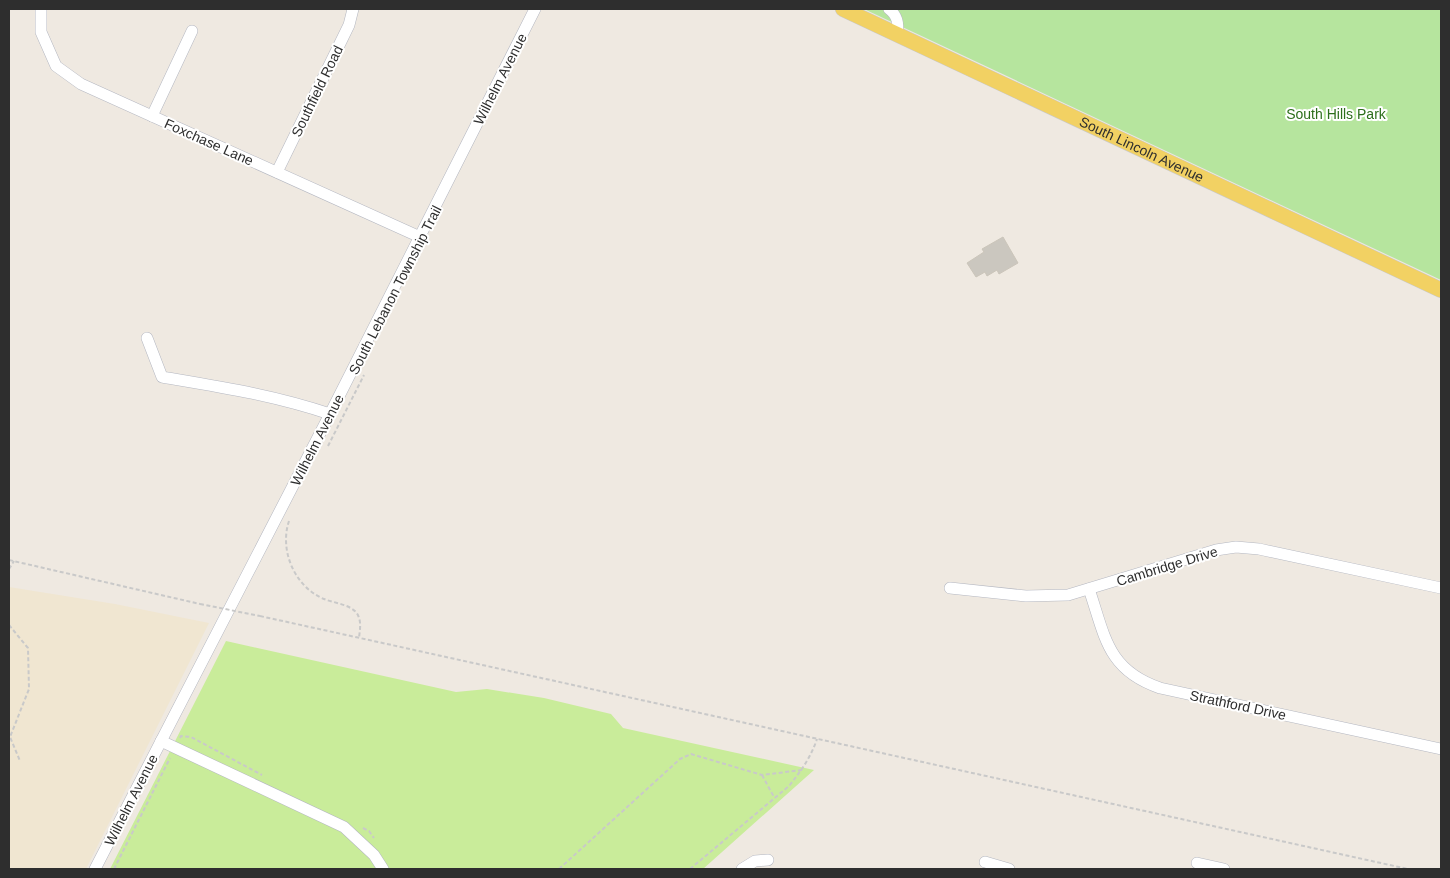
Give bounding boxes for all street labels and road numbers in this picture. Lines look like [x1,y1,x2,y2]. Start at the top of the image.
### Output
street label: Wilhelm Avenue [470,31,530,127]
street label: Southfield Road [288,43,346,139]
street label: South Lincoln Avenue [1077,113,1207,185]
street label: Foxchase Lane [162,115,256,169]
street label: South Lebanon Township Trail [345,203,445,377]
street label: Wilhelm Avenue [287,392,347,488]
street label: Cambridge Drive [1114,543,1220,589]
street label: Strathford Drive [1188,687,1288,723]
street label: Wilhelm Avenue [101,752,161,848]

